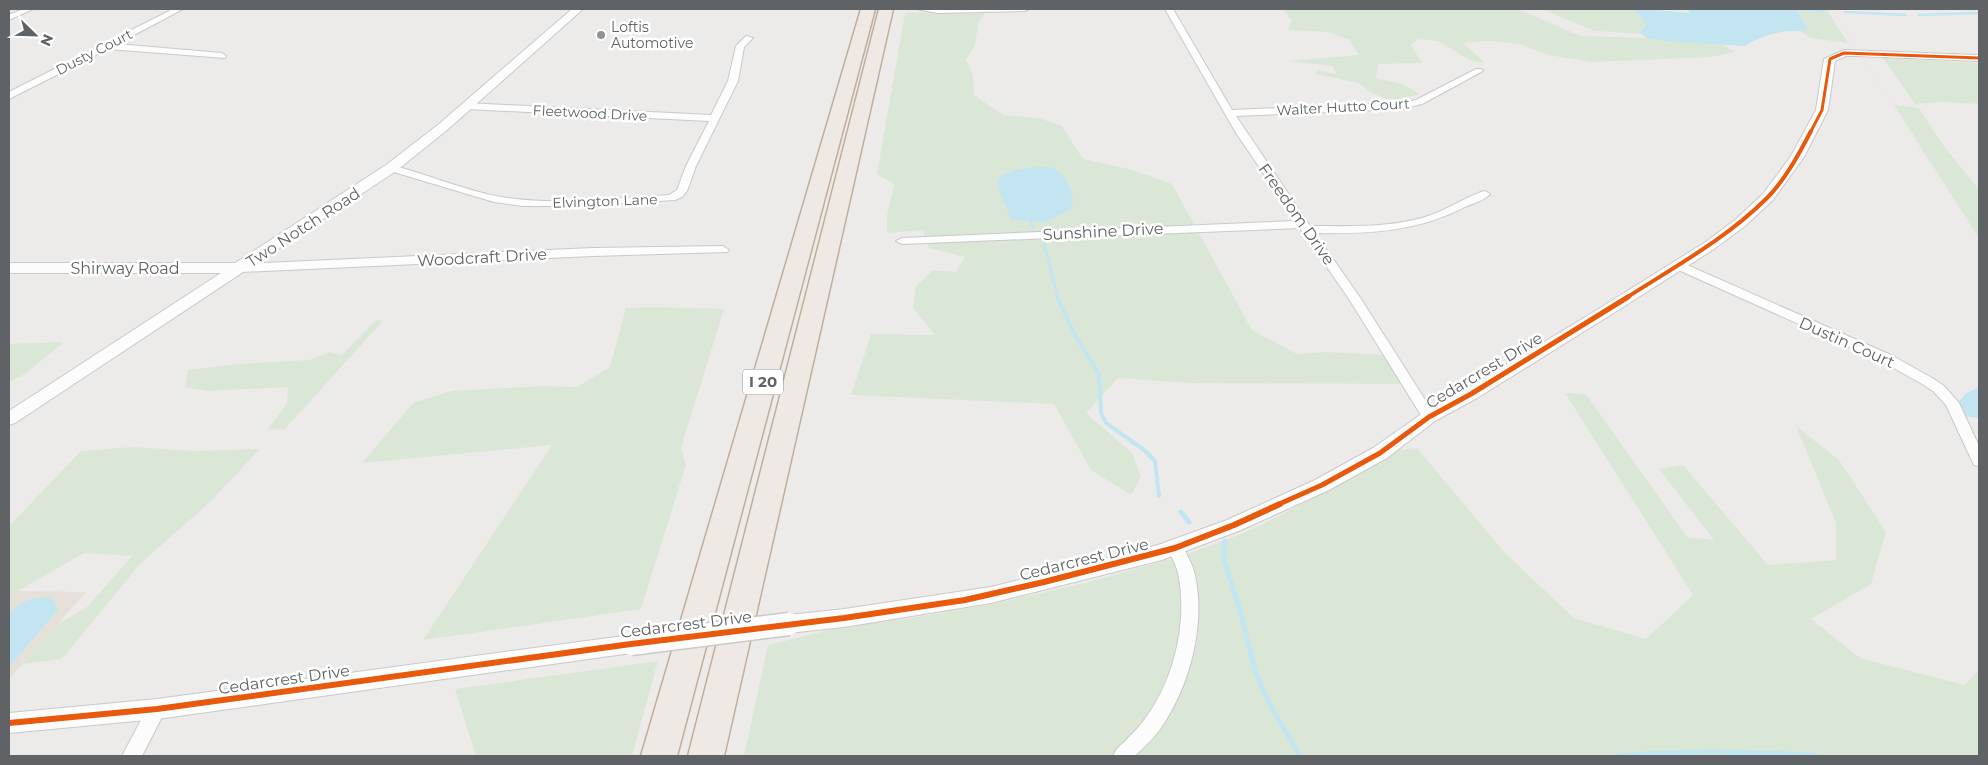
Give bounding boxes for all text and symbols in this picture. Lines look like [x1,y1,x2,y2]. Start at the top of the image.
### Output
north arrow [10,10,60,60]
place label: Loftis Automotive [611,18,693,52]
street label: Dusty Court [53,25,136,79]
marker: Loftis Automotive [595,29,607,41]
text: N [36,31,57,49]
street label: Walter Hutto Court [1276,95,1410,119]
street label: Fleetwood Drive [532,101,648,125]
street label: Freedom Drive [1255,160,1339,269]
street label: Two Notch Road [243,184,364,271]
street label: Elvington Lane [552,190,658,212]
street label: Sunshine Drive [1042,219,1164,244]
street label: Woodcraft Drive [417,245,547,270]
street label: Shirway Road [70,259,180,278]
street label: Dustin Court [1796,313,1898,372]
street label: Cedarcrest Drive [1423,328,1546,413]
road number: I 20 [743,370,783,394]
street label: Cedarcrest Drive [1018,534,1151,585]
street label: Cedarcrest Drive [619,607,753,642]
street label: Cedarcrest Drive [217,661,351,698]

